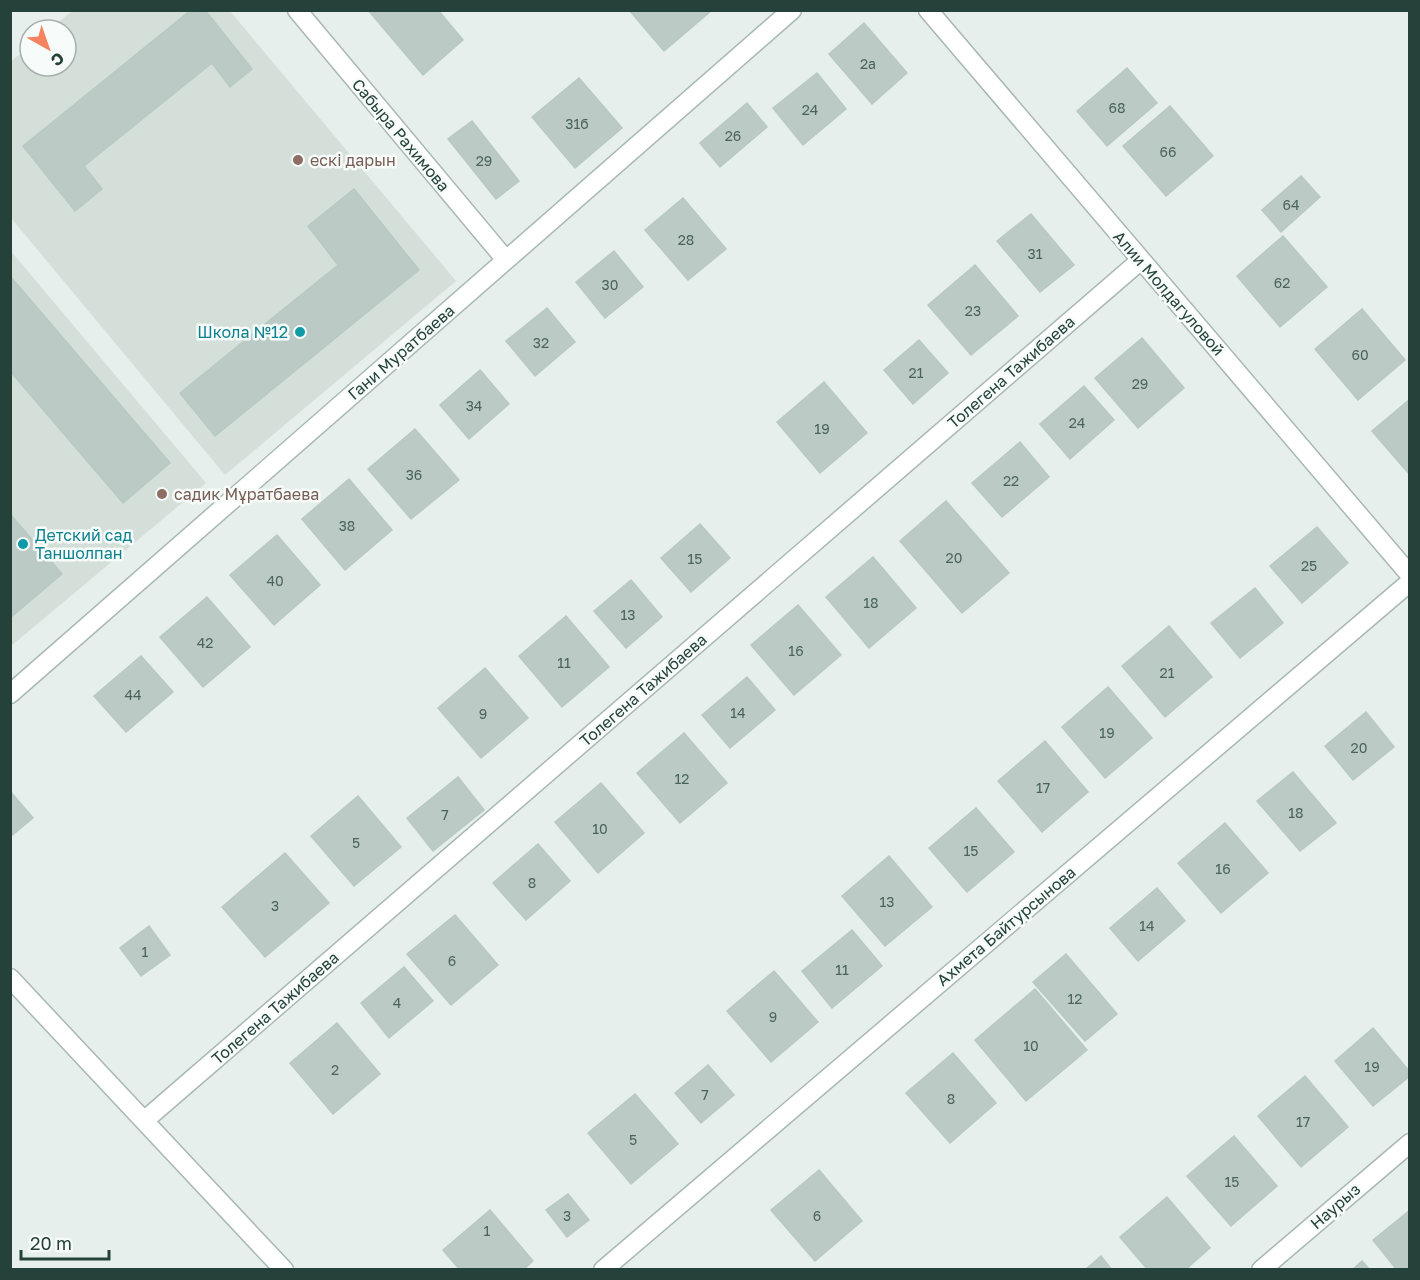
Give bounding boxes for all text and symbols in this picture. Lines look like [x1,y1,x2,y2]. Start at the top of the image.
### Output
north arrow [18,18,78,78]
text: С [47,48,68,71]
house number: 2а [860,55,876,72]
street label: Сабыра Рахимова [348,74,454,196]
house number: 68 [1108,99,1126,116]
house number: 24 [802,101,818,118]
house number: 31б [565,115,589,132]
house number: 26 [725,127,741,144]
house number: 66 [1160,143,1176,160]
place label: ескі дарын [310,150,396,170]
house number: 29 [476,152,492,169]
marker: ескі дарын [291,153,305,167]
house number: 64 [1282,196,1300,213]
street label: Алии Молдагуловой [1109,226,1229,360]
house number: 28 [678,231,694,248]
house number: 31 [1028,245,1043,262]
house number: 62 [1274,274,1290,291]
house number: 30 [602,276,618,293]
street label: Гани Муратбаева [343,300,459,404]
house number: 23 [965,302,981,319]
street label: Толегена Тажибаева [943,311,1079,433]
place label: Школа №12 [197,322,288,342]
marker: Школа №12 [293,325,307,339]
house number: 32 [533,334,549,351]
house number: 60 [1351,346,1369,363]
house number: 21 [909,364,924,381]
house number: 29 [1132,375,1148,392]
house number: 34 [466,397,482,414]
house number: 24 [1069,414,1085,431]
house number: 19 [814,420,830,437]
house number: 36 [406,466,422,483]
house number: 22 [1003,472,1019,489]
place label: садик Мұратбаева [174,484,319,504]
marker: садик Мұратбаева [155,487,169,501]
house number: 38 [339,517,355,534]
place label: Детский сад Таншолпан [35,525,133,563]
marker: Детский сад Таншолпан [16,537,30,551]
house number: 20 [946,549,962,566]
house number: 15 [688,550,702,567]
house number: 25 [1301,557,1317,574]
house number: 40 [266,572,284,589]
house number: 18 [863,594,879,611]
house number: 13 [621,606,635,623]
street label: Толегена Тажибаева [575,629,711,751]
house number: 42 [197,634,213,651]
house number: 16 [788,642,804,659]
house number: 11 [557,654,571,671]
house number: 21 [1160,664,1175,681]
house number: 44 [124,686,142,703]
house number: 14 [730,704,746,721]
house number: 9 [479,705,487,722]
house number: 19 [1099,724,1115,741]
house number: 20 [1351,739,1367,756]
house number: 12 [675,770,689,787]
house number: 17 [1036,779,1050,796]
house number: 18 [1288,804,1304,821]
house number: 7 [441,806,449,823]
house number: 10 [592,820,608,837]
house number: 5 [352,834,360,851]
house number: 15 [964,842,978,859]
house number: 16 [1215,860,1231,877]
street label: Ахмета Байтурсынова [932,862,1080,990]
house number: 8 [528,874,536,891]
house number: 13 [880,893,894,910]
house number: 3 [271,897,279,914]
house number: 14 [1139,917,1155,934]
house number: 1 [142,943,149,960]
street label: Толегена Тажибаева [207,947,343,1069]
house number: 6 [448,952,456,969]
house number: 11 [835,961,849,978]
house number: 12 [1068,990,1082,1007]
house number: 4 [393,994,401,1011]
house number: 9 [769,1008,777,1025]
house number: 10 [1023,1037,1039,1054]
house number: 19 [1364,1058,1380,1075]
house number: 2 [331,1061,339,1078]
house number: 7 [701,1086,709,1103]
house number: 8 [947,1090,955,1107]
house number: 17 [1296,1113,1310,1130]
house number: 5 [629,1131,637,1148]
house number: 15 [1225,1173,1239,1190]
street label: Наурыз [1306,1179,1364,1233]
house number: 3 [563,1207,571,1224]
house number: 6 [813,1207,821,1224]
house number: 1 [484,1222,491,1239]
scale bar [21,1223,110,1261]
text: 20 m [30,1232,72,1254]

